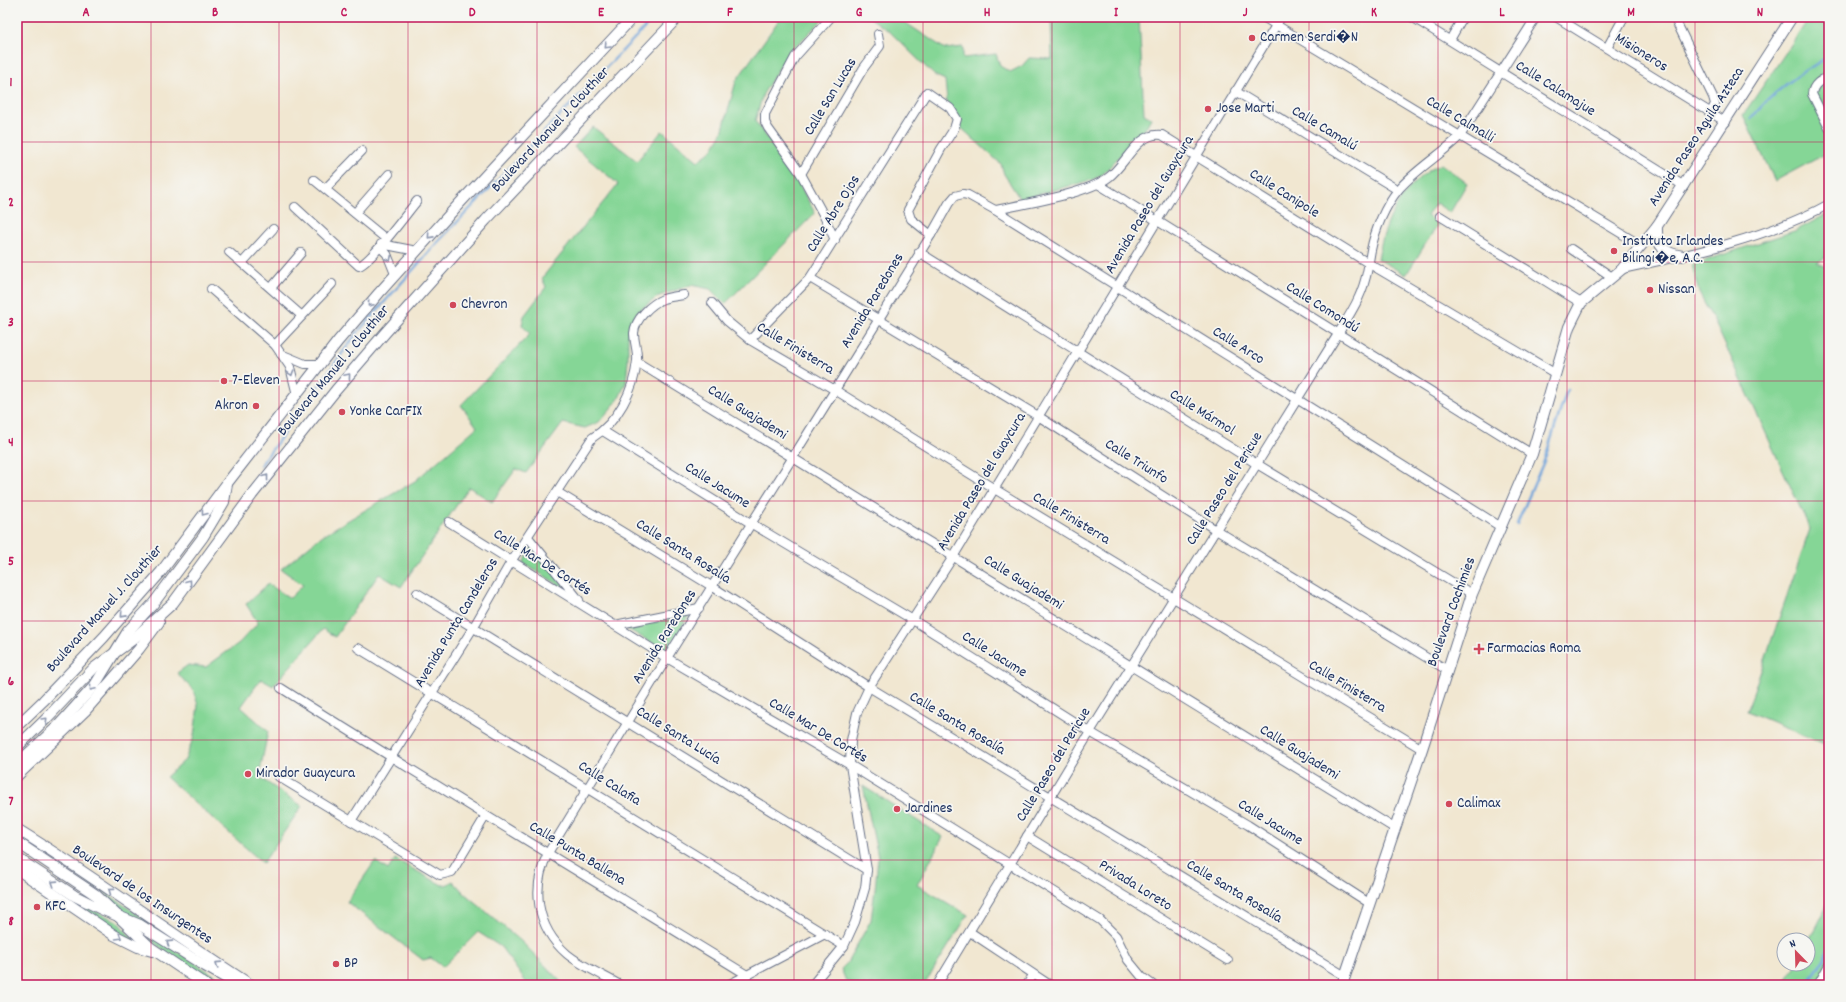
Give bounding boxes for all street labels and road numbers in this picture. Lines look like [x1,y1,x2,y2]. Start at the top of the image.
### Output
street label: Misioneros [1610,28,1672,78]
street label: Calle San Lucas [799,54,863,140]
street label: Calle Calamajue [1511,56,1600,123]
street label: Boulevard Manuel J. Clouthier [487,62,616,198]
street label: Avenida Paseo Aguila Azteca [1644,62,1751,211]
street label: Calle Calmalli [1421,91,1499,149]
street label: Calle Camalú [1287,101,1361,157]
street label: Avenida Paseo del Guaycura [1100,131,1201,278]
street label: Calle Canipole [1244,164,1324,225]
street label: Calle Abre Ojos [802,171,866,257]
street label: Avenida Paredones [836,249,910,353]
street label: Calle Comondú [1281,277,1363,339]
street label: Boulevard Manuel J. Clouthier [272,300,396,441]
street label: Calle Finisterra [752,317,839,381]
street label: Calle Arco [1208,321,1269,371]
street label: Calle Guajademi [703,380,791,446]
street label: Calle Mármol [1165,384,1240,442]
street label: Avenida Paseo del Guaycura [932,408,1033,555]
street label: Calle Paseo del Pericue [1181,428,1269,550]
street label: Calle Triunfo [1100,434,1172,490]
street label: Calle Jacume [680,457,754,515]
street label: Calle Finisterra [1028,487,1115,551]
street label: Calle Santa Rosalía [631,514,736,591]
street label: Calle Mar De Cortés [489,524,595,602]
street label: Boulevard Manuel J. Clouthier [41,540,169,678]
street label: Calle Guajademi [979,550,1067,616]
street label: Avenida Punta Candeleros [409,554,505,692]
street label: Boulevard Cochimies [1422,554,1482,670]
street label: Avenida Paredones [627,585,703,689]
street label: Calle Jacume [957,626,1031,684]
street label: Calle Finisterra [1304,655,1391,719]
street label: Calle Santa Rosalía [905,687,1010,762]
street label: Calle Mar De Cortés [764,693,872,769]
street label: Calle Santa Lucía [631,701,726,771]
street label: Calle Paseo del Pericue [1011,703,1097,826]
street label: Calle Guajademi [1255,720,1343,786]
street label: Calle Calafia [573,756,646,813]
street label: Calle Jacume [1233,794,1307,852]
street label: Calle Punta Ballena [524,816,630,892]
street label: Boulevard de los Insurgentes [67,840,217,950]
street label: Privada Loreto [1094,855,1176,918]
street label: Calle Santa Rosalía [1182,855,1287,930]

